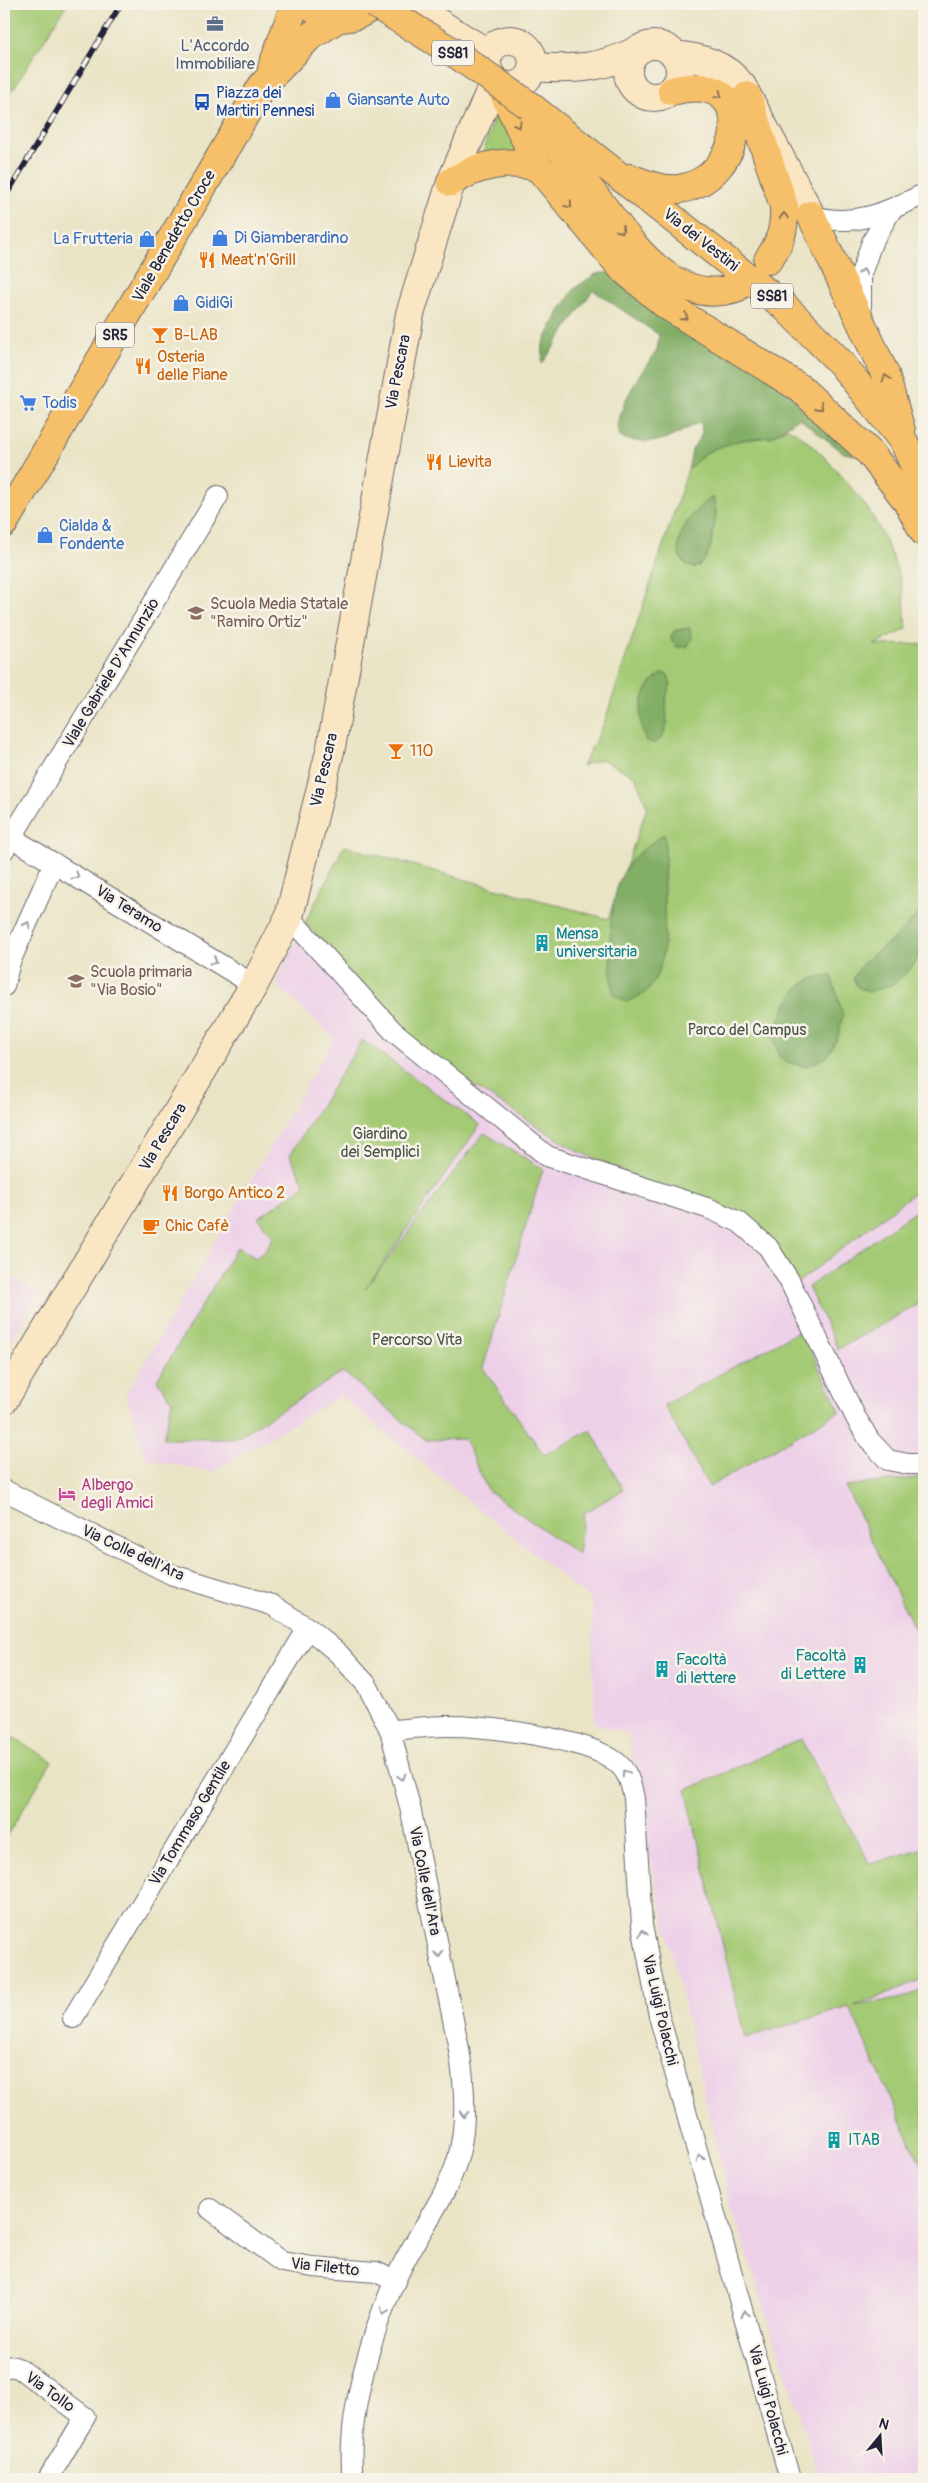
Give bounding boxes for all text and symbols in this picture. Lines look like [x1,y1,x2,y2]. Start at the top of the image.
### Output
office icon: L'Accordo Immobiliare [205,14,225,34]
place label: L'Accordo Immobiliare [175,36,255,74]
road number: SS81 [432,40,474,66]
place label: Piazza dei Martiri Pennesi [216,83,315,121]
one-way arrow [713,89,723,98]
shop icon: Giansante Auto [323,90,343,110]
place label: Giansante Auto [347,90,450,110]
bus stop icon: Piazza dei Martiri Pennesi [192,92,212,112]
one-way arrow [512,120,522,129]
street label: Viale Benedetto Croce [128,166,220,306]
one-way arrow [564,199,572,208]
street label: Via dei Vestini [659,204,743,276]
one-way arrow [779,212,789,220]
one-way arrow [615,224,623,233]
shop icon: Di Giamberardino [210,228,230,248]
place label: Di Giamberardino [234,228,349,248]
place label: La Frutteria [53,229,133,249]
shop icon: La Frutteria [137,229,157,249]
restaurant icon: Meat'n'Grill [197,250,217,270]
place label: Meat'n'Grill [221,250,296,270]
one-way arrow [857,267,868,276]
road number: SS81 [751,284,793,308]
shop icon: GidiGi [171,293,191,313]
place label: GidiGi [195,293,233,313]
one-way arrow [680,311,689,321]
road number: SR5 [96,322,134,348]
bar icon: B-LAB [150,325,170,345]
place label: B-LAB [174,325,218,345]
street label: Via Pescara [381,333,415,411]
place label: Osteria delle Piane [157,347,228,385]
restaurant icon: Osteria delle Piane [133,356,153,376]
one-way arrow [881,375,891,383]
supermarket icon: Todis [18,393,38,413]
place label: Todis [42,393,77,413]
one-way arrow [815,401,824,410]
restaurant icon: Lievita [424,452,444,472]
place label: Lievita [448,452,492,472]
place label: Cialda & Fondente [59,516,124,554]
shop icon: Cialda & Fondente [35,525,55,545]
street label: Viale Gabriele D'Annunzio [58,594,164,751]
place label: Scuola Media Statale "Ramiro Ortiz" [210,594,348,632]
school or university icon: Scuola Media Statale "Ramiro Ortiz" [186,603,206,623]
street label: Via Pescara [306,731,342,809]
bar icon: 110 [386,741,406,761]
place label: 110 [410,741,434,761]
one-way arrow [70,870,79,879]
street label: Via Teramo [92,881,166,938]
one-way arrow [20,921,30,930]
place label: Mensa universitaria [556,924,637,962]
building icon: Mensa universitaria [532,933,552,953]
one-way arrow [209,955,218,964]
place label: Scuola primaria "Via Bosio" [90,962,192,1000]
school or university icon: Scuola primaria "Via Bosio" [66,971,86,991]
park label: Parco del Campus [688,1020,806,1040]
street label: Via Pescara [135,1099,191,1175]
park label: Giardino dei Semplici [341,1124,419,1162]
restaurant icon: Borgo Antico 2 [160,1183,180,1203]
place label: Borgo Antico 2 [184,1183,285,1203]
cafe icon: Chic Cafè [141,1216,161,1236]
place label: Chic Cafè [165,1216,229,1236]
park label: Percorso Vita [372,1330,462,1350]
place label: Albergo degli Amici [81,1475,153,1513]
hotel icon: Albergo degli Amici [57,1484,77,1504]
street label: Via Colle dell'Ara [78,1520,188,1586]
place label: Facoltà di Lettere [781,1646,846,1684]
place label: Facoltà di lettere [676,1650,736,1688]
building icon: Facoltà di Lettere [850,1655,870,1675]
building icon: Facoltà di lettere [652,1659,672,1679]
street label: Via Tommaso Gentile [145,1757,235,1889]
one-way arrow [622,1769,631,1779]
one-way arrow [397,1773,407,1781]
street label: Via Colle dell'Ara [405,1825,445,1937]
one-way arrow [639,1928,649,1937]
one-way arrow [433,1949,444,1958]
street label: Via Luigi Polacchi [638,1953,682,2067]
one-way arrow [459,2110,469,2118]
building icon: ITAB [824,2130,844,2150]
place label: ITAB [848,2130,880,2150]
one-way arrow [695,2154,705,2163]
street label: Via Filetto [290,2253,361,2281]
one-way arrow [380,2306,390,2315]
one-way arrow [740,2310,751,2319]
street label: Via Luigi Polacchi [744,2343,792,2457]
street label: Via Tollo [21,2367,79,2417]
north arrow [856,2410,906,2460]
text: N [877,2415,891,2434]

